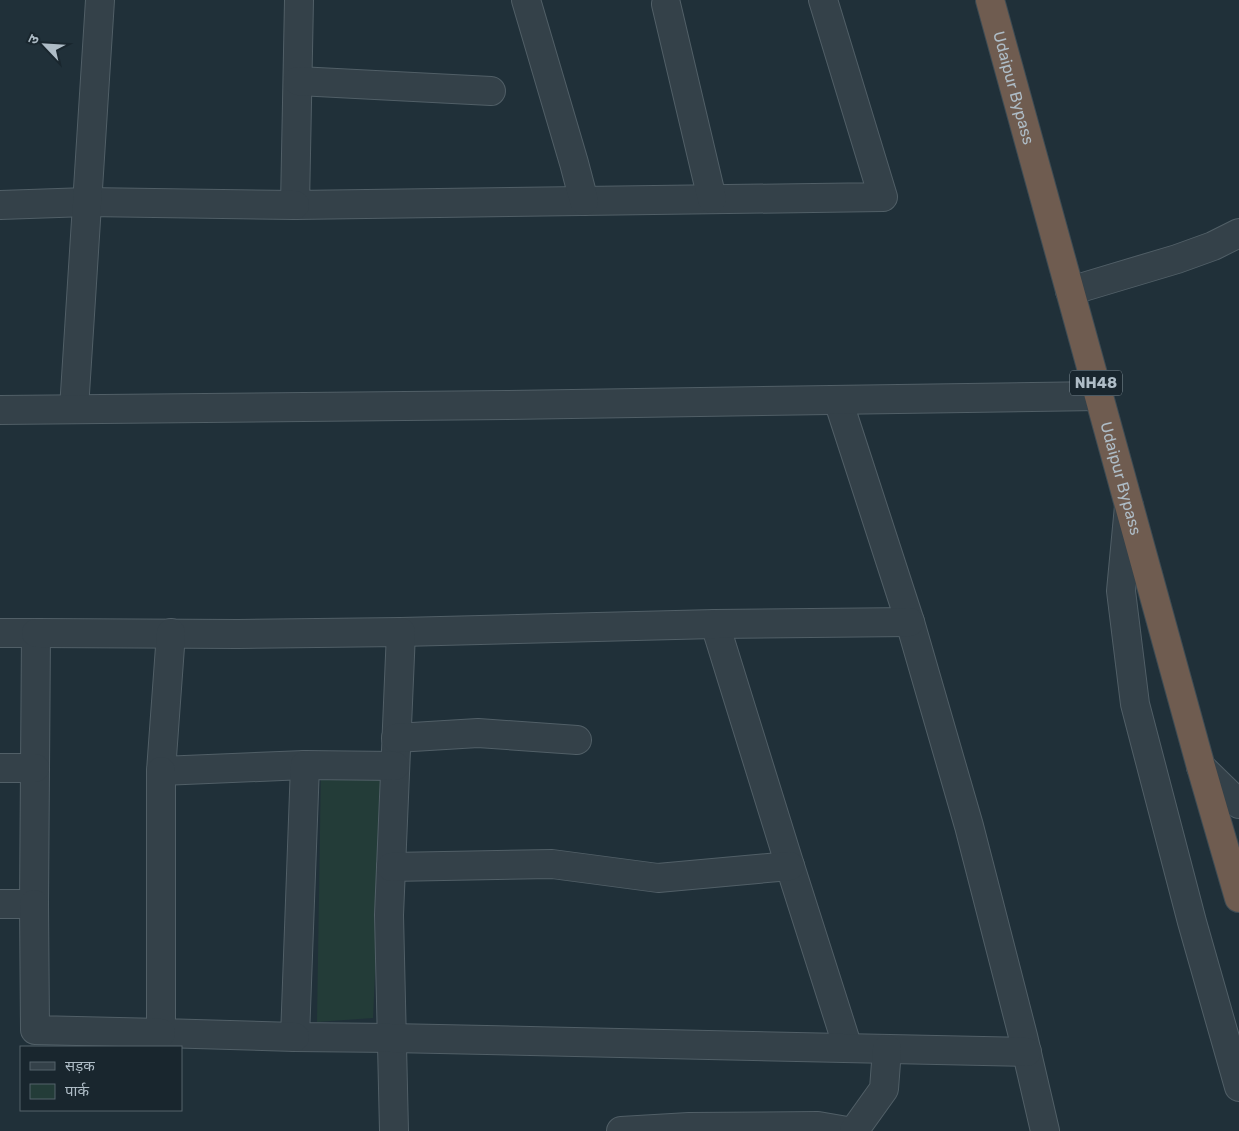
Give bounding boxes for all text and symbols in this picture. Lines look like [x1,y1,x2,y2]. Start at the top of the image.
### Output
north arrow [20,20,70,70]
street label: Udaipur Bypass [990,29,1039,146]
text: उ [24,32,43,47]
road number: NH48 [1070,370,1122,396]
street label: Udaipur Bypass [1097,420,1146,537]
legend [20,1046,182,1111]
text: सड़क [65,1057,95,1075]
text: पार्क [65,1082,89,1100]

